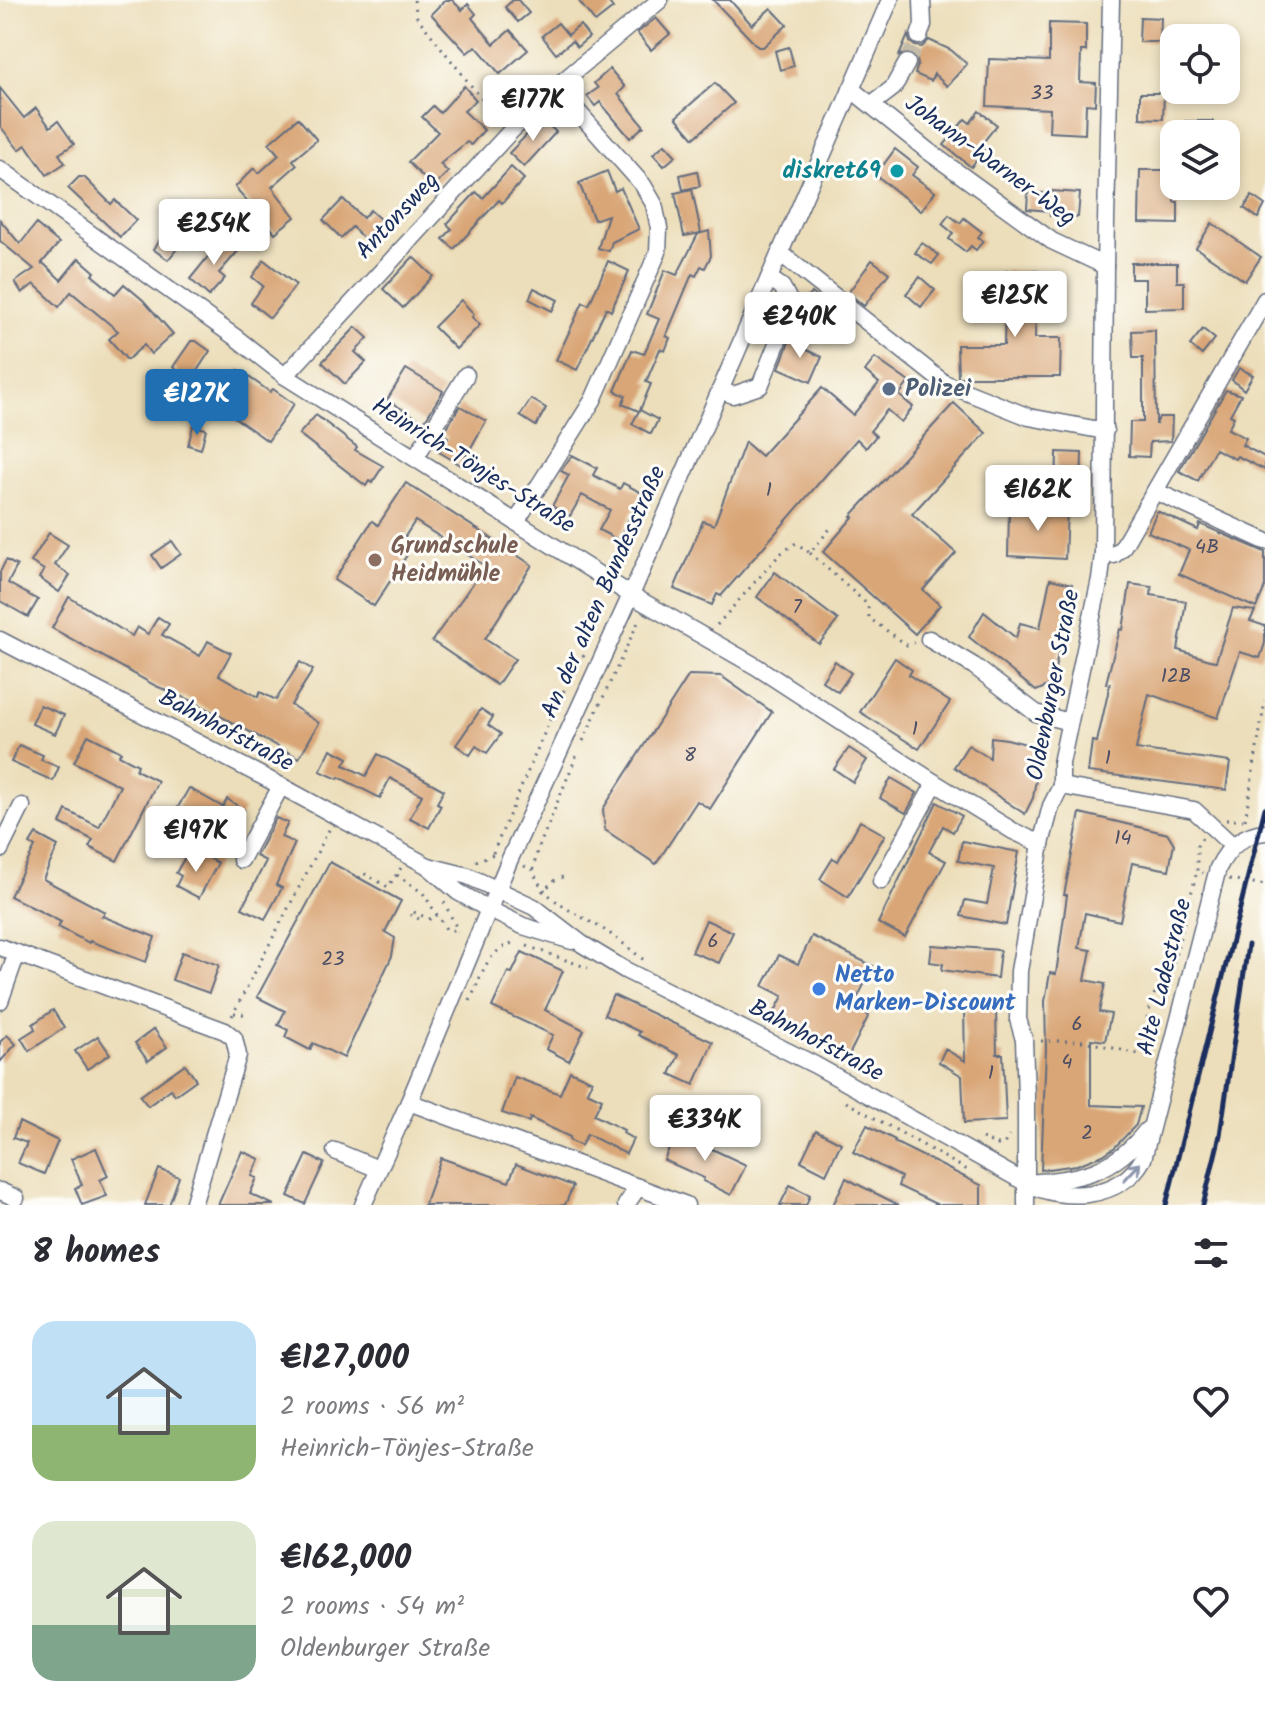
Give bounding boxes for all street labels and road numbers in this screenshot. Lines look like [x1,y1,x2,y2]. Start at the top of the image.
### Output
street label: Johann-Warner-Weg [896,85,1084,237]
street label: Antonsweg [347,163,449,269]
street label: Heinrich-Tönjes-Straße [363,387,583,545]
street label: An der alten Bundesstraße [531,459,677,725]
street label: Oldenburger Straße [1016,586,1092,784]
street label: Bahnhofstraße [151,679,301,783]
street label: Alte Ladestraße [1127,894,1203,1060]
street label: Bahnhofstraße [741,989,891,1093]

